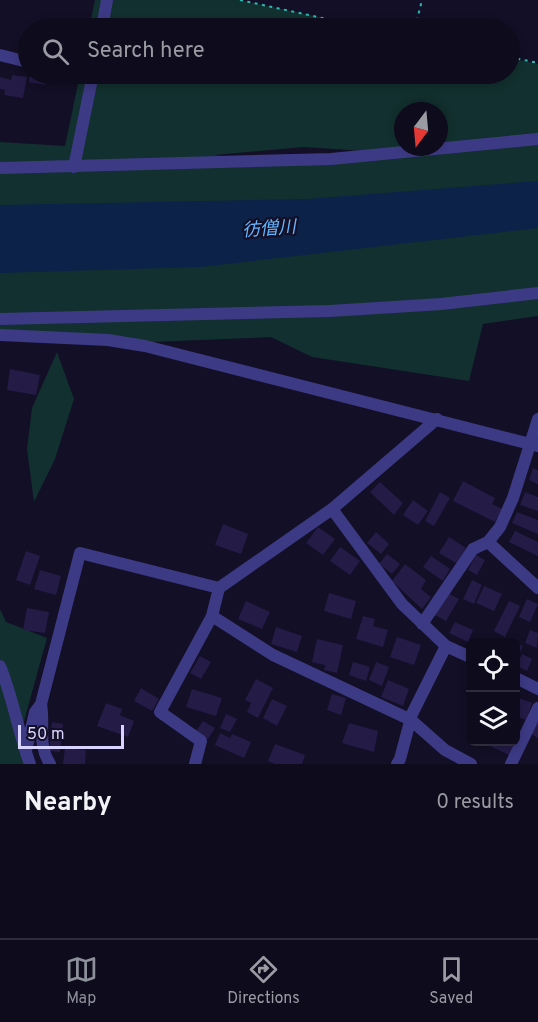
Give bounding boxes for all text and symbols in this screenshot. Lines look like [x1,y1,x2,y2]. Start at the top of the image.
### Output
search box [18,18,520,84]
icon: search [39,35,72,68]
text: Search here [87,38,205,65]
north arrow [394,102,448,156]
water label: 彷僧川 [241,217,299,243]
map controls [466,638,520,746]
button: locate [466,638,520,692]
button: layers [466,692,520,746]
scale bar [18,722,124,750]
text: 50 m [27,725,65,745]
text: Nearby [24,787,112,820]
text: 0 results [436,790,514,816]
tab: Map [65,953,98,1009]
tab: Directions [227,953,300,1009]
tab: Saved [429,953,473,1009]

